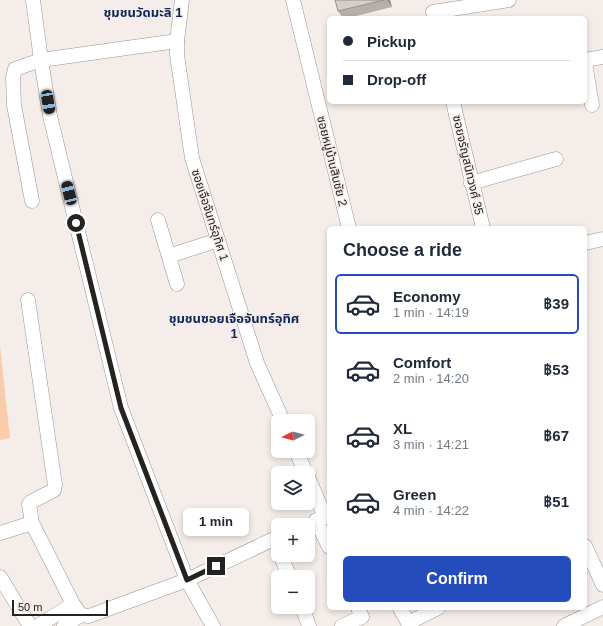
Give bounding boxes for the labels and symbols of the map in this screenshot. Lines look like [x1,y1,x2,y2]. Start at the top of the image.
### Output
district label: ชุมชนวัดมะลิ 1 [104,5,182,20]
car [40,89,56,115]
street label: ซอยหมู่บ้านสินชัย 2 [314,114,350,208]
street label: ซอยจรัญสนิทวงศ์ 35 [450,114,486,217]
street label: ซอยเจือจันทร์อุทิศ 1 [189,167,232,263]
car [60,180,78,206]
route start [67,214,85,232]
district label: ชุมชนซอยเจือจันทร์อุทิศ 1 [169,311,300,341]
north arrow [271,414,315,458]
callout: 1 min [183,508,249,536]
route end [207,557,225,575]
scale bar [12,598,108,617]

